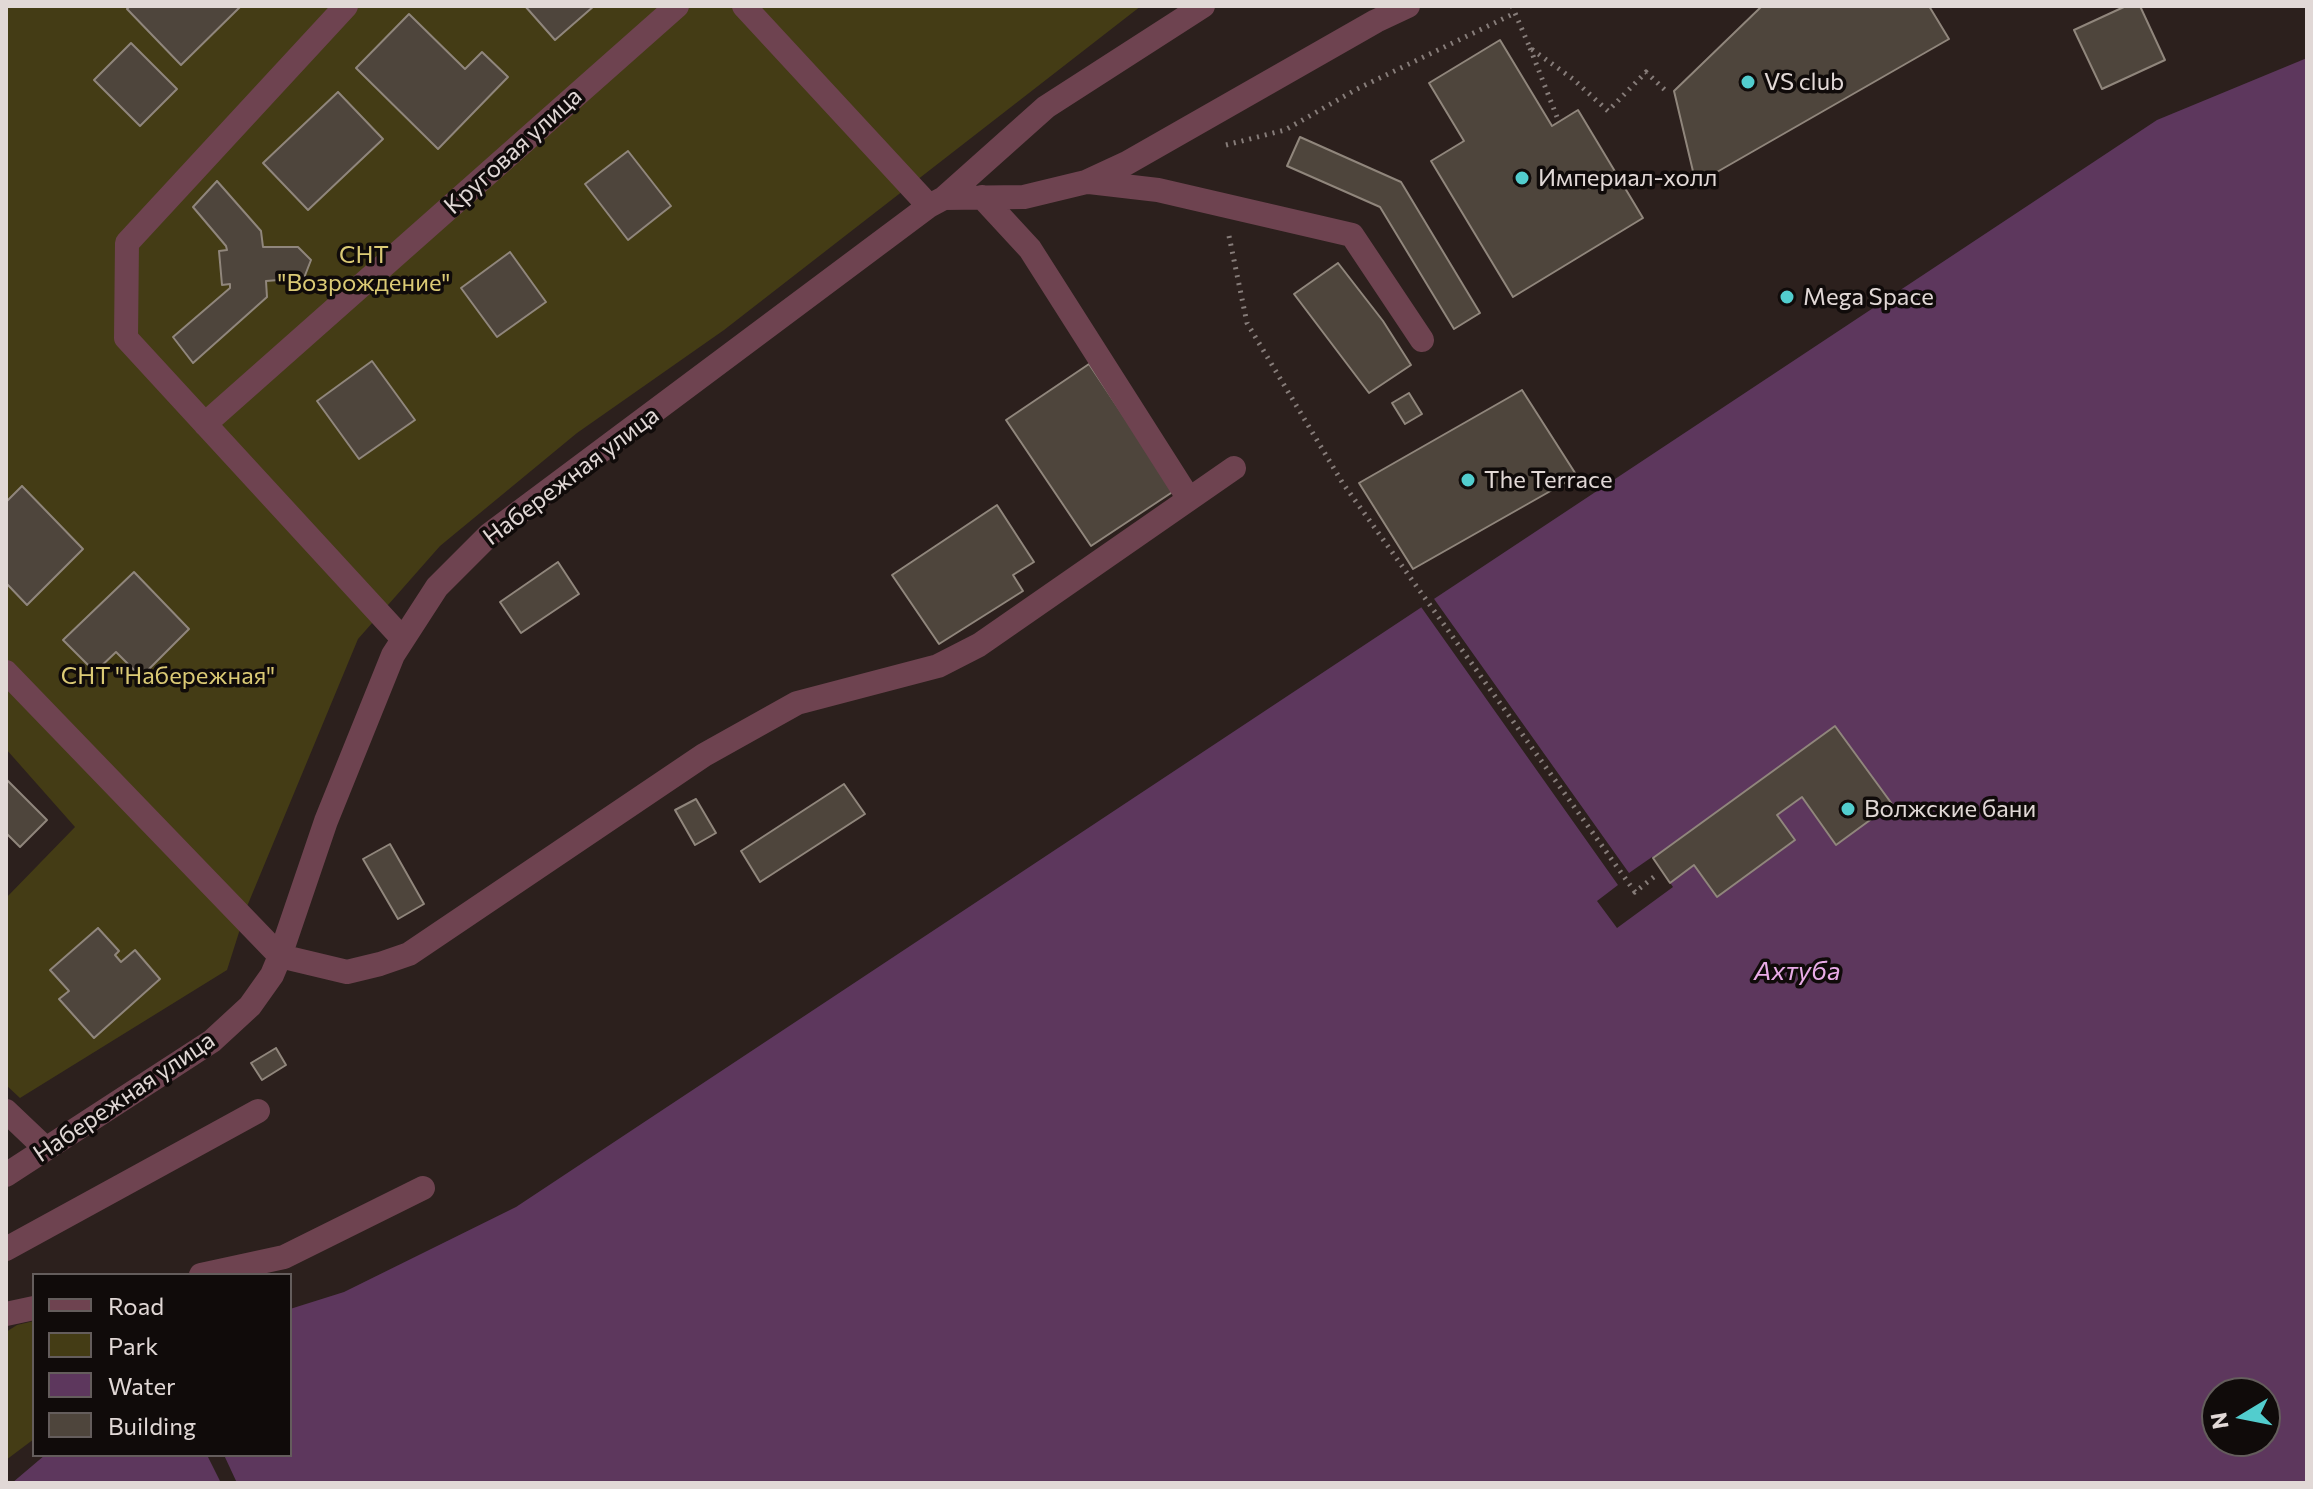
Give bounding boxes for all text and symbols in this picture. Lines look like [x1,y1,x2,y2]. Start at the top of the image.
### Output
place label: VS club [1764,68,1844,96]
marker: VS club [1739,73,1757,91]
street label: Круговая улица [438,82,588,220]
place label: Империал-холл [1538,164,1717,192]
marker: Империал-холл [1513,169,1531,187]
park label: СНТ "Возрождение" [278,241,450,297]
place label: Mega Space [1803,283,1934,311]
marker: Mega Space [1778,288,1796,306]
street label: Набережная улица [478,401,664,551]
place label: The Terrace [1484,466,1613,494]
marker: The Terrace [1459,471,1477,489]
park label: СНТ "Набережная" [61,662,275,690]
place label: Волжские бани [1864,795,2036,823]
marker: Волжские бани [1839,800,1857,818]
water label: Ахтуба [1754,955,1840,987]
street label: Набережная улица [28,1026,220,1168]
legend [32,1273,292,1457]
text: Road [108,1291,164,1320]
text: Park [108,1331,158,1360]
text: Water [108,1371,176,1400]
north arrow [2201,1377,2281,1457]
text: N [2204,1410,2234,1431]
text: Building [108,1411,196,1440]

